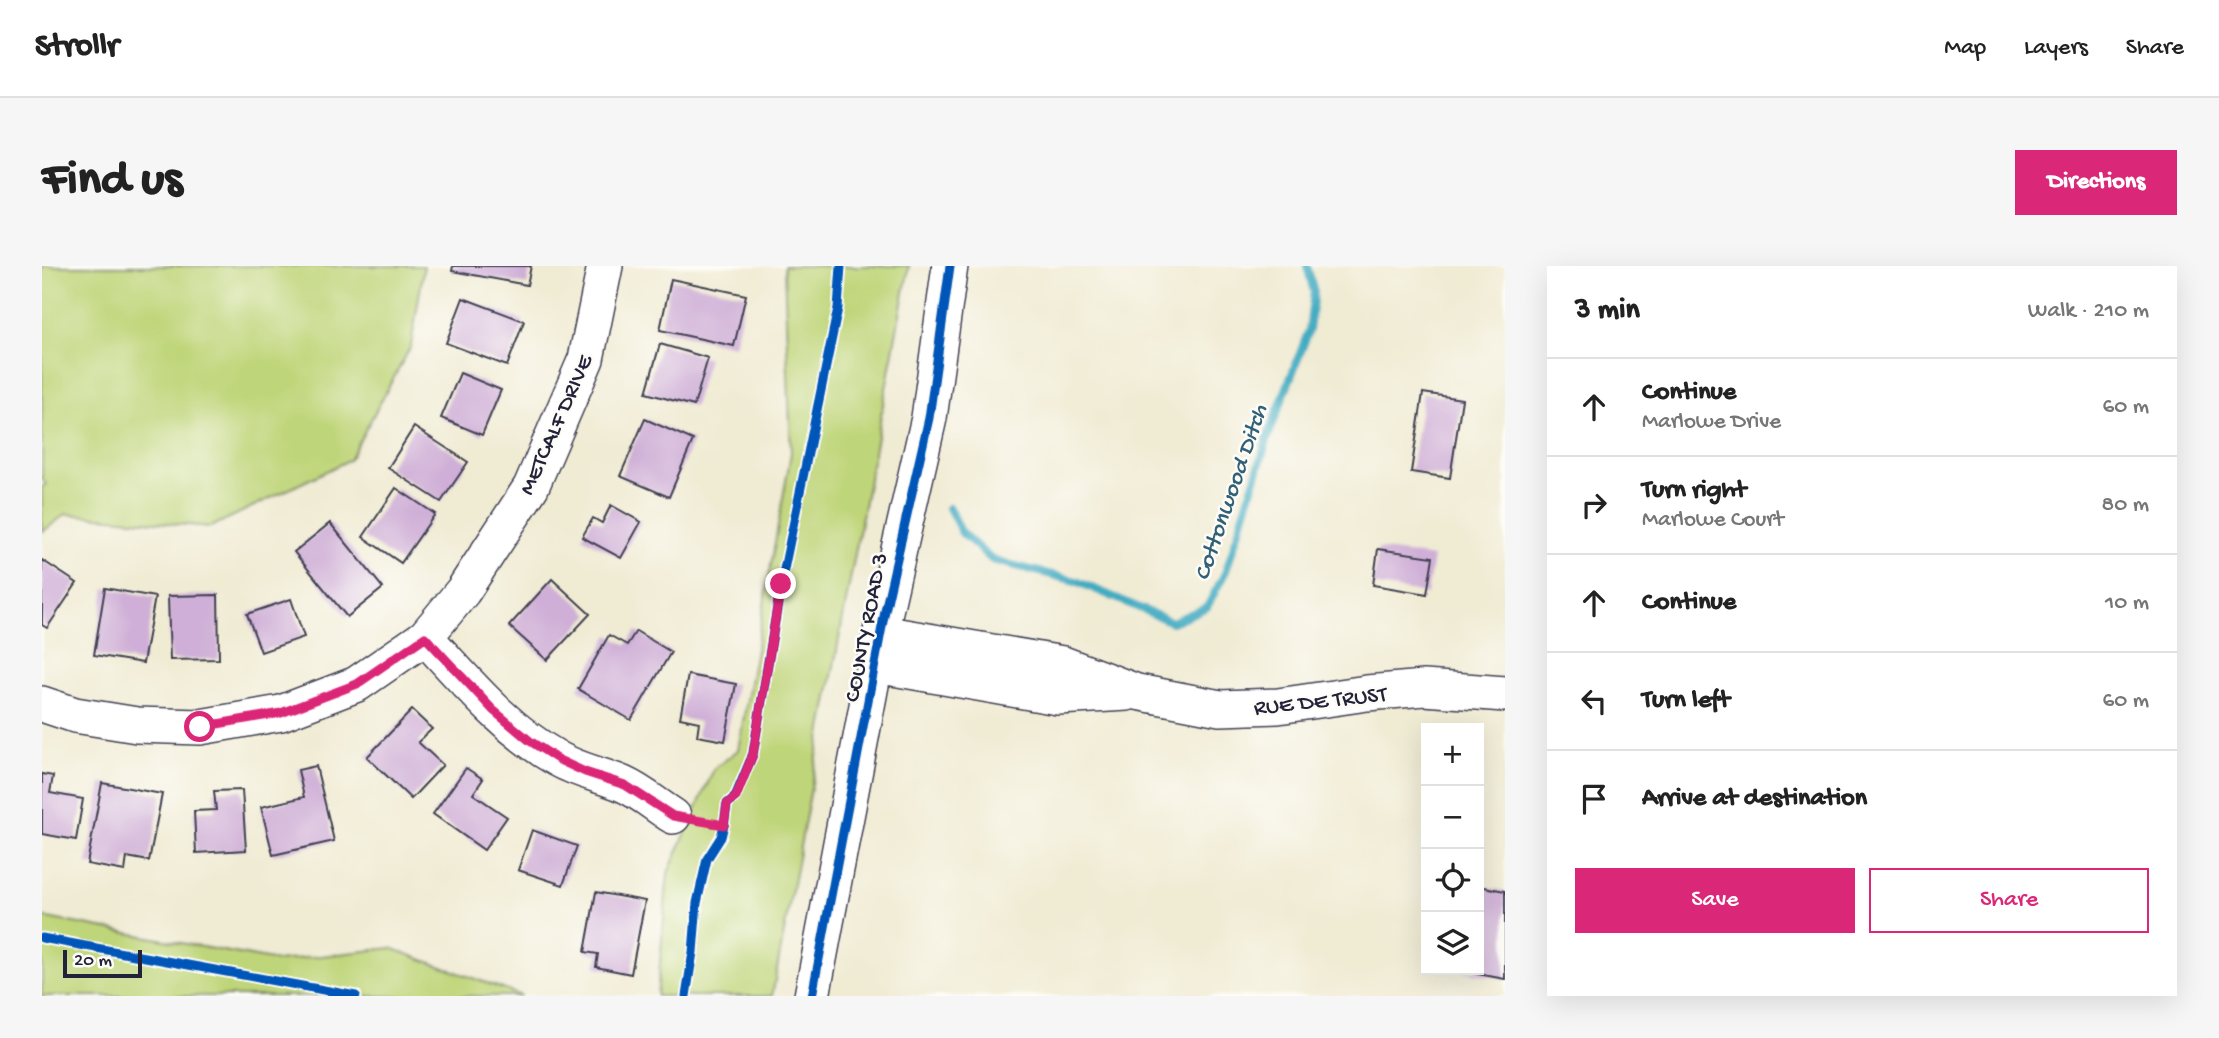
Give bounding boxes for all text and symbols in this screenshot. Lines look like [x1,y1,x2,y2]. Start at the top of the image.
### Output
text: Strollr [35,29,119,67]
text: Map [1944,34,1986,63]
text: Layers [2024,34,2088,63]
text: Share [2126,34,2184,63]
button: Directions [2015,150,2177,215]
text: Find us [42,153,182,211]
text: 3 min [1575,294,1640,329]
text: Walk · 210 m [2028,298,2149,325]
street label: METCALF DRIVE [514,350,601,500]
text: Continue [1642,378,1736,409]
icon: ahead [1575,388,1613,426]
text: 60 m [2103,394,2149,421]
water label: Cottonwood Ditch [1189,400,1276,585]
text: Marlowe Drive [1642,409,1781,436]
text: Turn right [1642,476,1746,507]
icon: right [1575,486,1613,524]
text: 80 m [2102,492,2149,519]
text: Marlowe Court [1642,507,1784,534]
street label: COUNTY ROAD 3 [840,551,895,705]
route end [765,568,796,599]
icon: ahead [1575,584,1613,622]
text: Continue [1642,588,1736,619]
text: 10 m [2105,590,2149,617]
street label: RUE DE TRUST [1253,682,1389,723]
icon: left [1575,682,1613,720]
text: Turn left [1642,686,1730,717]
text: 60 m [2103,688,2149,715]
route start [184,711,215,742]
map controls [1421,723,1484,975]
button: + [1421,723,1484,786]
icon: arrive [1575,780,1613,818]
text: Arrive at destination [1642,784,1867,815]
button: − [1421,786,1484,849]
button: locate [1421,849,1484,912]
button: Save [1575,868,1855,933]
button: Share [1869,868,2149,933]
button: layers [1421,912,1484,975]
scale bar [63,947,142,979]
text: 20 m [74,950,112,973]

